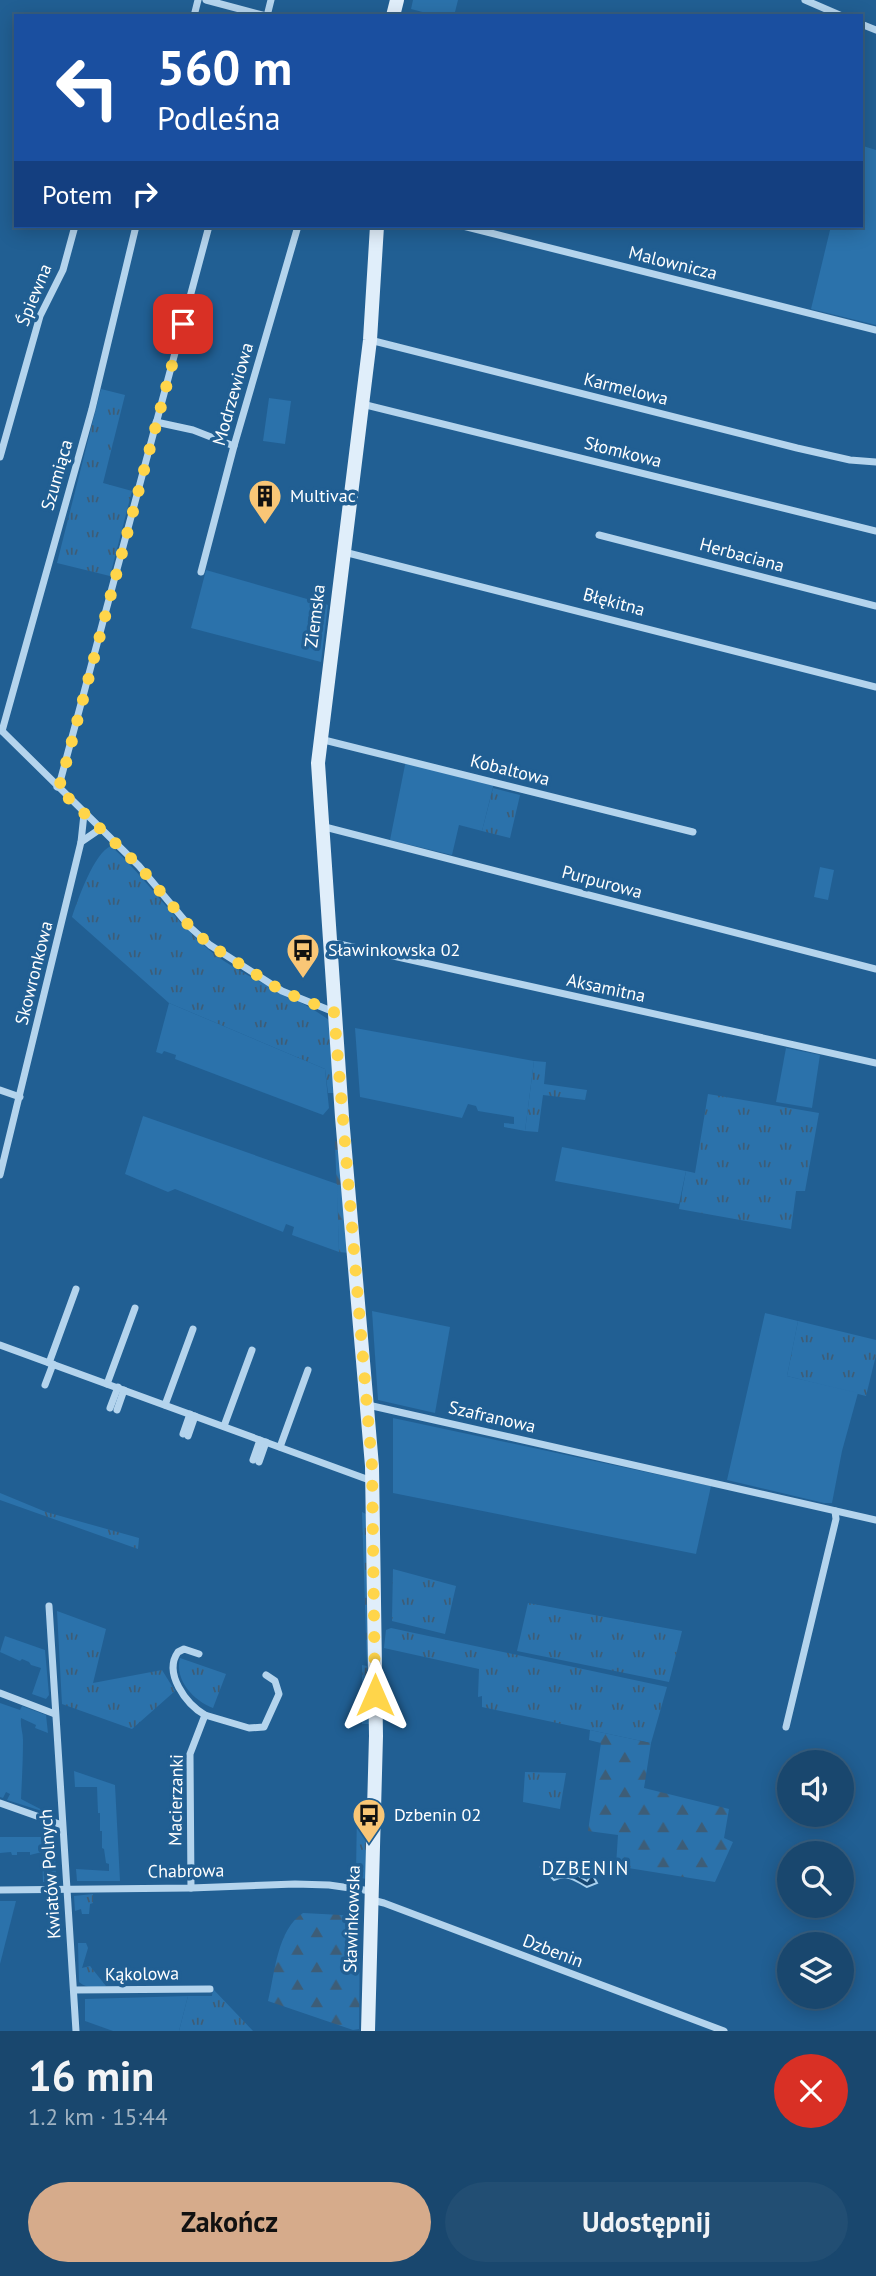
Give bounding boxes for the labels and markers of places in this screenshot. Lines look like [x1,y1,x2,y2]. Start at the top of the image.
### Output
pin [153,294,213,354]
building icon: Multivac [246,477,284,526]
place label: Multivac [290,484,356,507]
bus stop icon: Sławinkowska 02 [284,931,322,980]
place label: Sławinkowska 02 [328,938,460,961]
bus stop icon: Dzbenin 02 [350,1796,388,1845]
place label: Dzbenin 02 [394,1803,481,1826]

